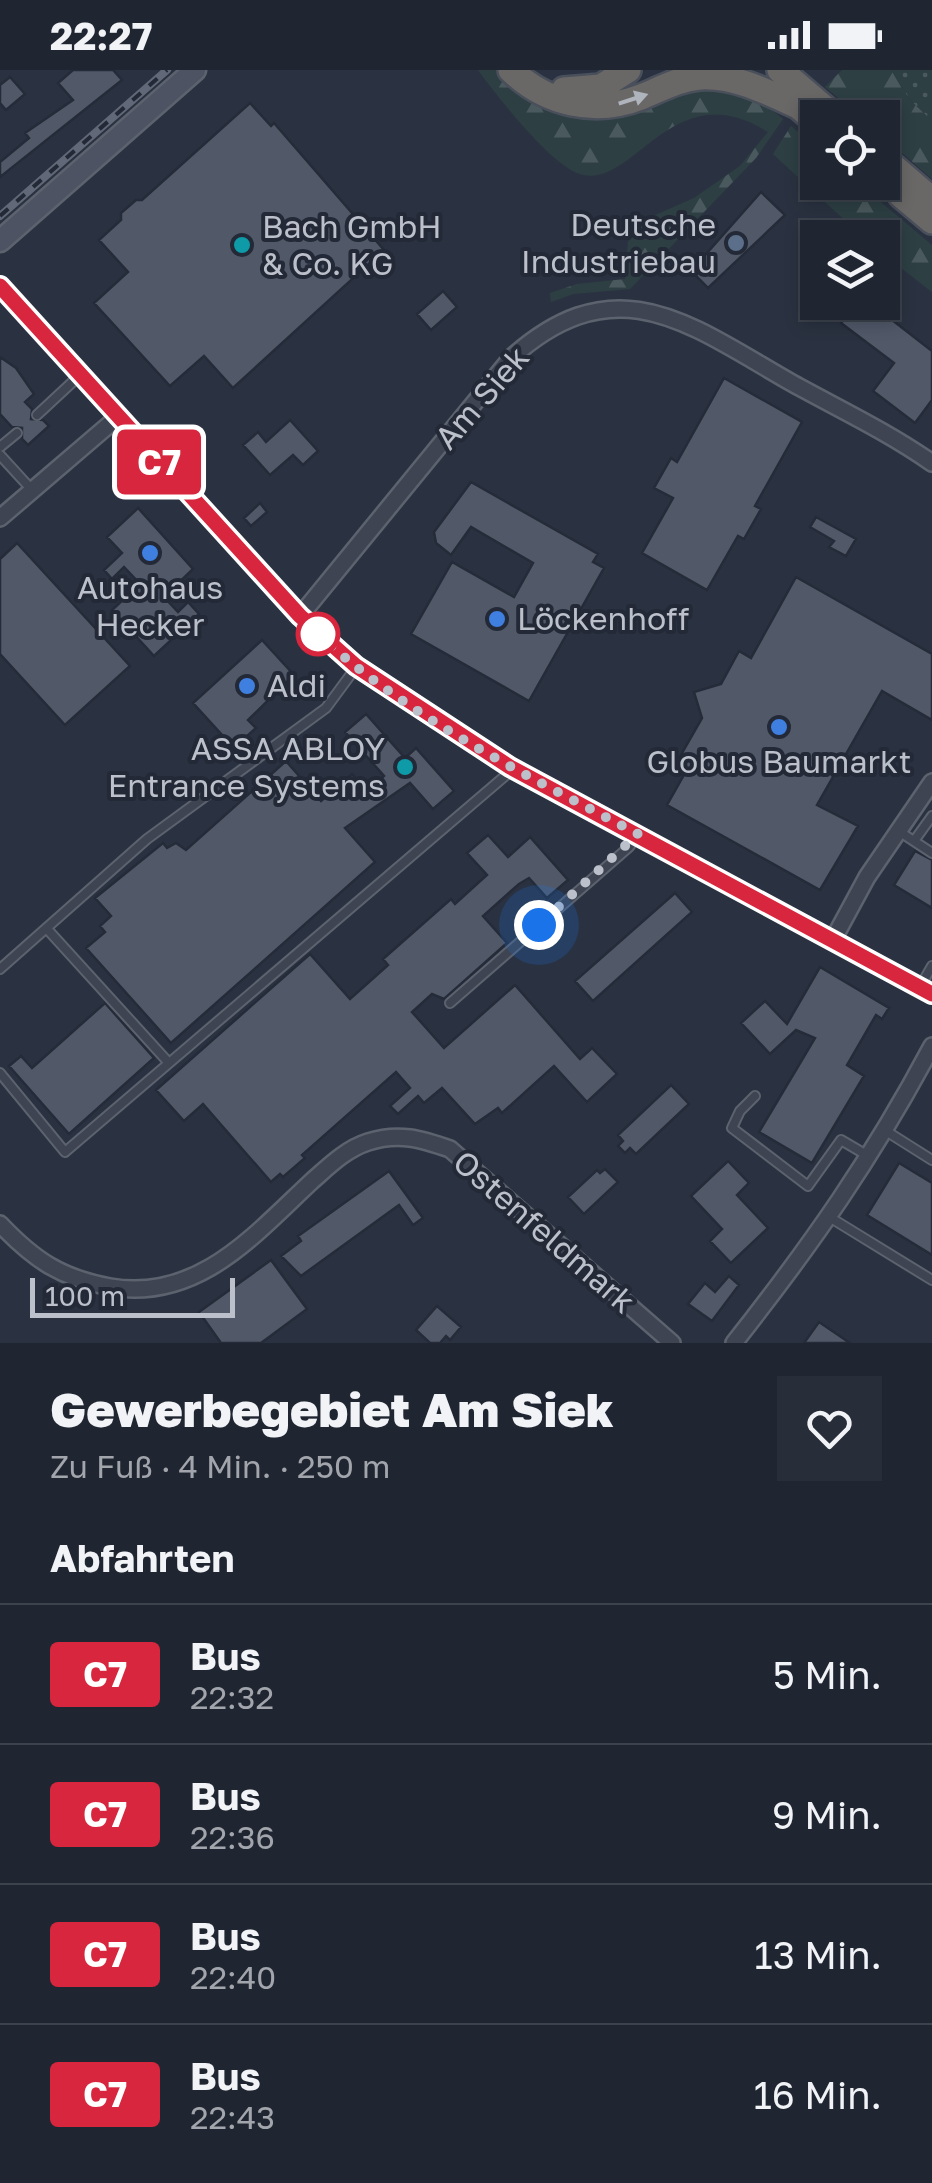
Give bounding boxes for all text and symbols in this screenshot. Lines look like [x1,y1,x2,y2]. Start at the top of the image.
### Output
text: 22:27 [50,13,152,58]
one-way arrow [618,90,648,105]
map controls [800,100,900,320]
button: locate [800,100,900,200]
place label: Deutsche Industriebau [521,205,716,280]
place label: Bach GmbH & Co. KG [262,207,442,282]
button: layers [800,220,900,320]
marker: Deutsche Industriebau [725,232,747,254]
marker: Bach GmbH & Co. KG [231,234,253,256]
street label: Am Siek [426,338,536,456]
line badge: C7 [114,430,204,494]
text: C7 [137,441,181,483]
marker: Autohaus Hecker [139,542,161,564]
place label: Autohaus Hecker [77,568,223,643]
place label: Löckenhoff [517,599,690,637]
marker: Löckenhoff [486,608,508,630]
unlabelled marker [297,613,339,655]
place label: Aldi [267,666,326,704]
marker: Aldi [236,675,258,697]
marker: Globus Baumarkt [768,716,790,738]
place label: ASSA ABLOY Entrance Systems [108,729,386,804]
place label: Globus Baumarkt [647,742,911,780]
marker: ASSA ABLOY Entrance Systems [394,756,416,778]
your location [514,900,564,950]
street label: Ostenfeldmark [446,1142,643,1320]
scale bar [30,1273,235,1318]
text: 100 m [45,1279,125,1312]
button: heart [777,1376,882,1481]
text: Gewerbegebiet Am Siek [50,1380,614,1438]
text: Zu Fuß · 4 Min. · 250 m [50,1447,390,1485]
text: Abfahrten [50,1535,234,1580]
text: Bus [190,1633,261,1678]
text: 5 Min. [773,1652,882,1697]
text: C7 [83,1653,127,1695]
text: 22:32 [190,1678,274,1716]
text: Bus [190,1773,261,1818]
text: 9 Min. [772,1792,882,1837]
text: C7 [83,1793,127,1835]
text: 22:36 [190,1818,275,1856]
text: Bus [190,1913,261,1958]
text: 13 Min. [754,1932,882,1977]
text: C7 [83,1933,127,1975]
text: 22:40 [190,1958,276,1996]
text: Bus [190,2053,261,2098]
text: 16 Min. [753,2072,882,2117]
text: C7 [83,2073,127,2115]
text: 22:43 [190,2098,275,2136]

